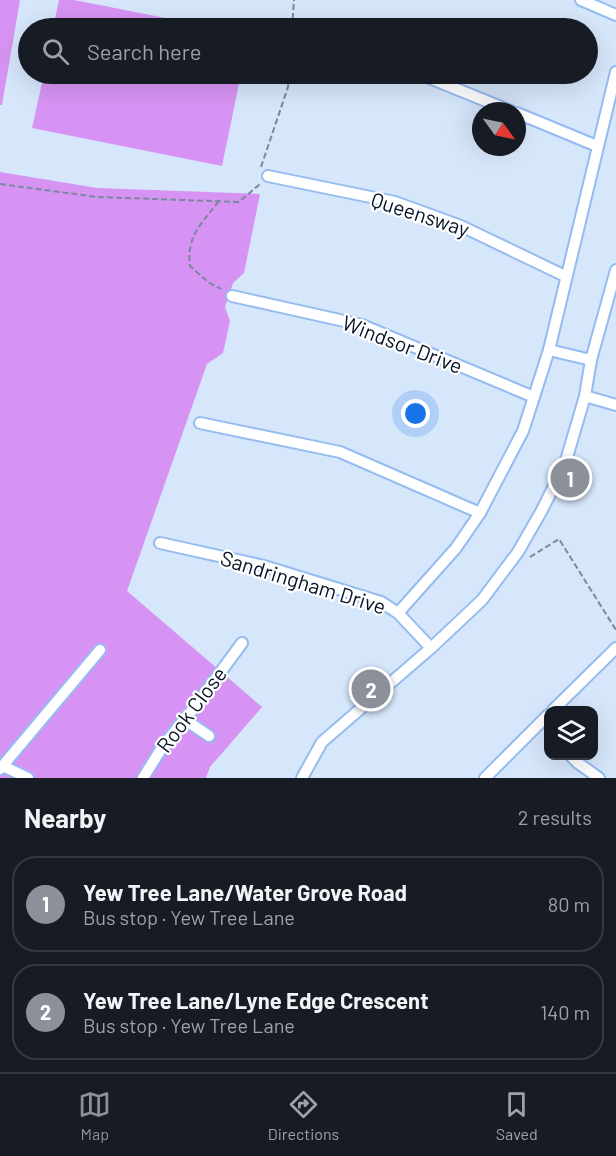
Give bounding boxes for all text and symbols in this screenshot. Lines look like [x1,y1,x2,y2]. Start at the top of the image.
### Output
search box [18,18,598,84]
icon: search [39,35,72,68]
text: Search here [87,38,201,64]
north arrow [472,102,526,156]
street label: Queensway [368,186,473,241]
street label: Windsor Drive [339,309,466,378]
your location [401,399,430,428]
pin: 1 [550,456,590,500]
street label: Sandringham Drive [218,545,389,619]
street label: Rook Close [151,661,231,757]
pin: 2 [352,666,391,712]
map controls [544,706,598,760]
button: layers [544,706,598,760]
text: Nearby [24,802,106,833]
text: 2 results [518,805,592,829]
text: Yew Tree Lane/Water Grove Road [83,879,407,905]
text: 1 [42,892,49,916]
text: 80 m [548,892,590,916]
text: Bus stop · Yew Tree Lane [83,905,295,929]
text: Yew Tree Lane/Lyne Edge Crescent [83,987,429,1013]
text: 2 [40,1000,51,1024]
text: 140 m [540,1000,590,1024]
text: Bus stop · Yew Tree Lane [83,1013,295,1037]
tab: Map [78,1088,111,1143]
tab: Directions [268,1088,339,1143]
tab: Saved [496,1088,538,1143]

